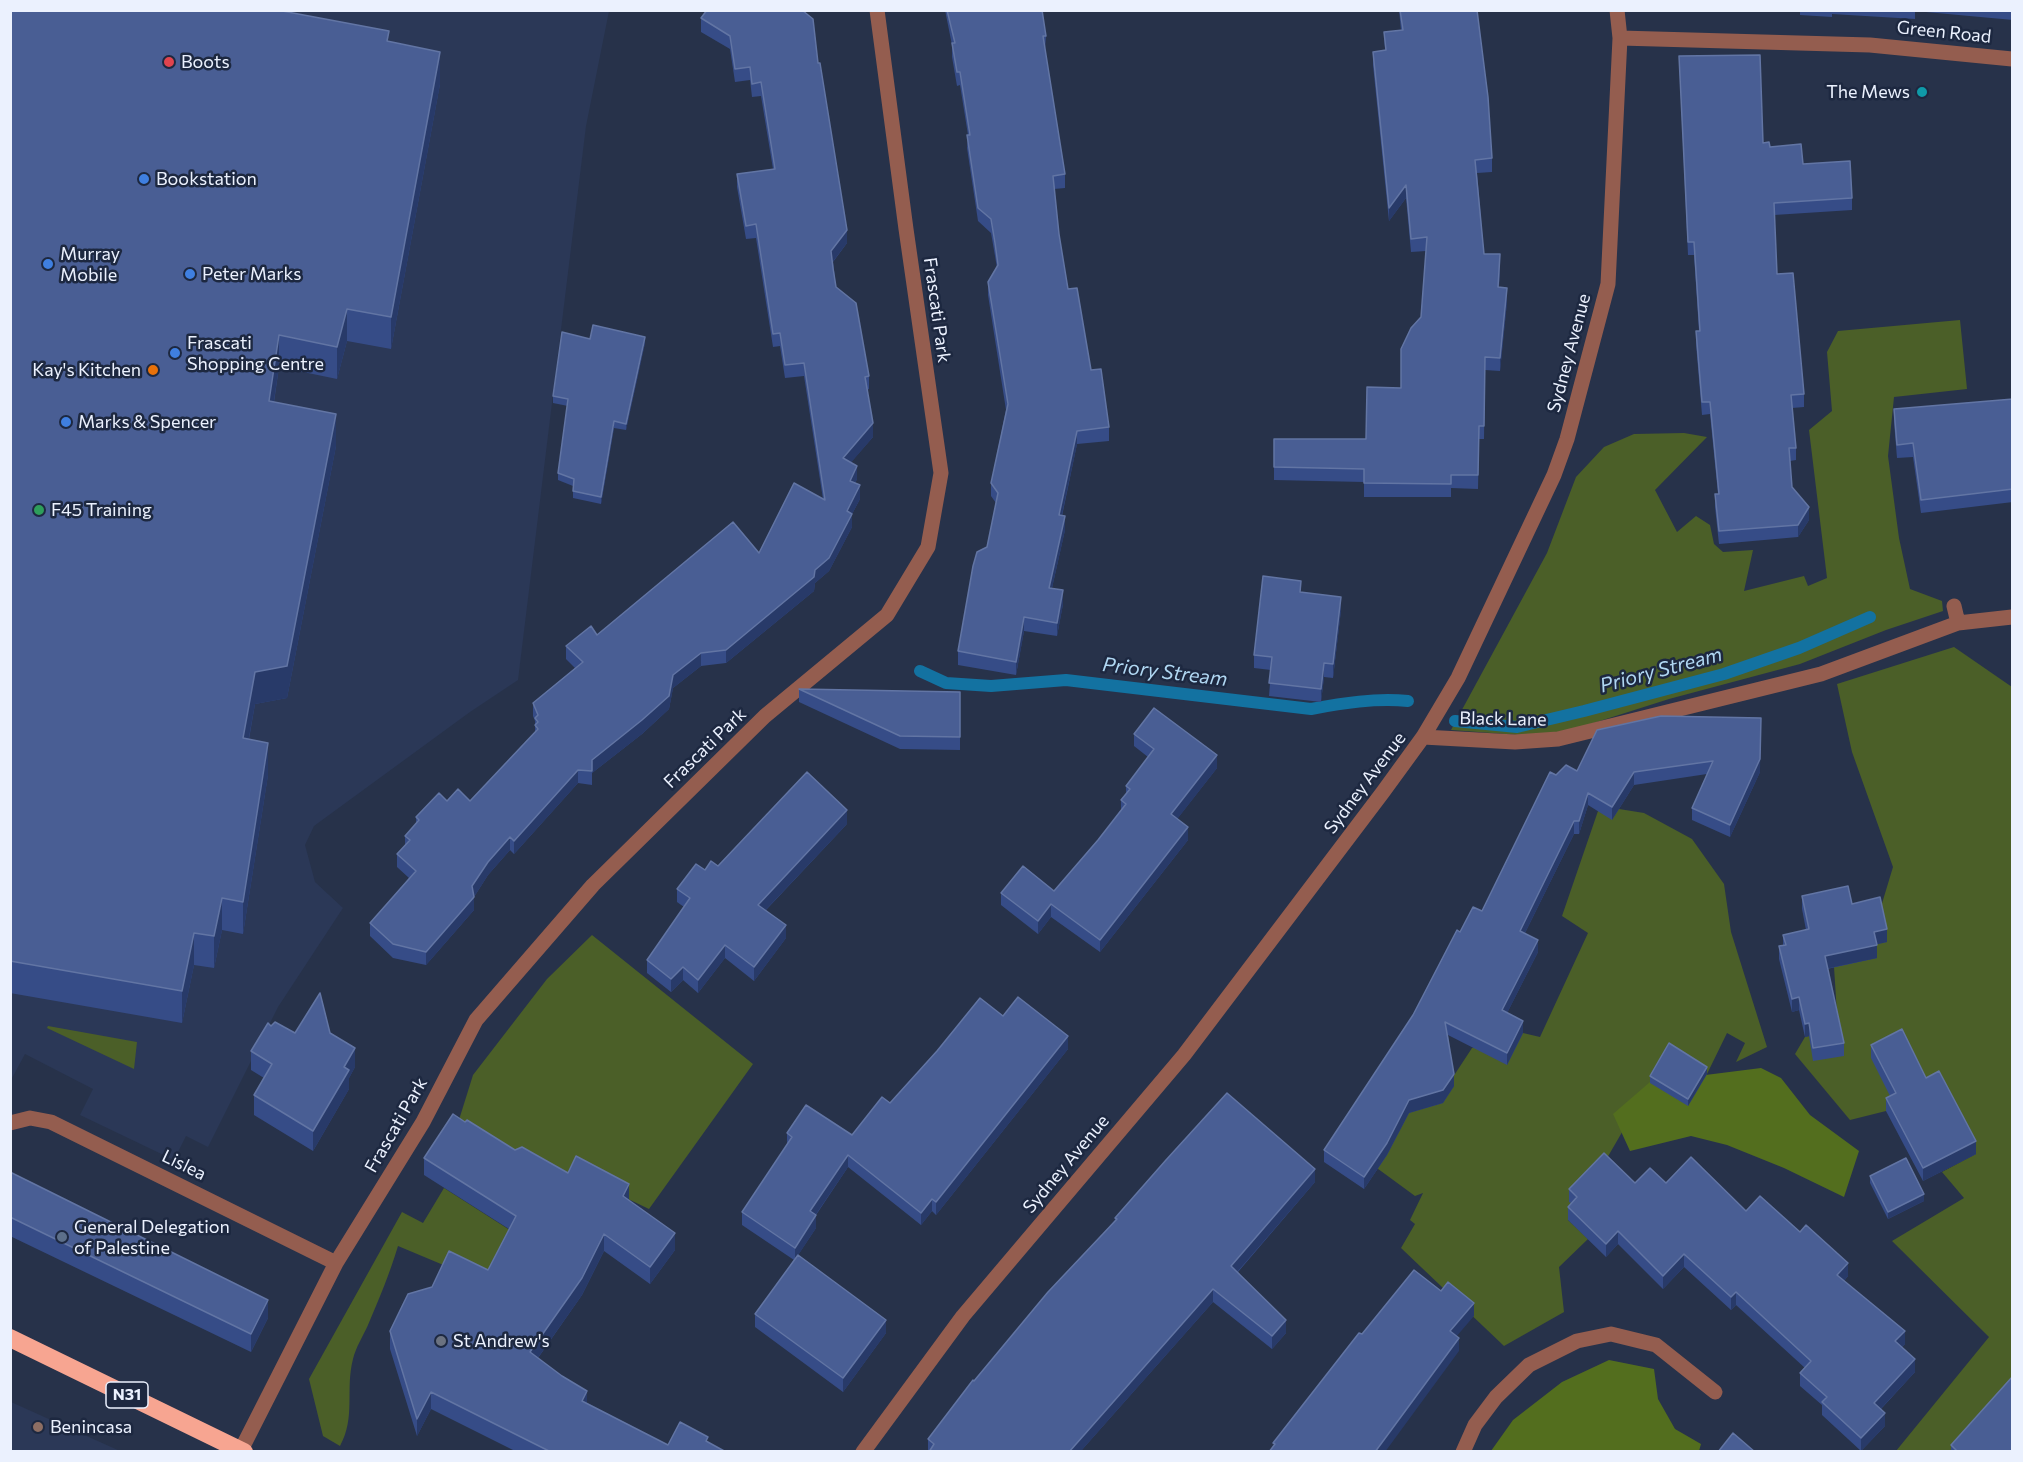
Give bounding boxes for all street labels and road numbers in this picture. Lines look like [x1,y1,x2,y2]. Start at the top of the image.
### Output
street label: Green Road [1896,16,1992,48]
street label: Frascati Park [919,256,955,364]
street label: Sydney Avenue [1543,291,1595,415]
street label: Frascati Park [659,703,751,793]
street label: Black Lane [1459,707,1547,731]
street label: Sydney Avenue [1320,728,1410,838]
street label: Frascati Park [360,1074,432,1176]
street label: Sydney Avenue [1019,1110,1113,1218]
street label: Lislea [158,1145,210,1185]
road number: N31 [106,1382,148,1408]

